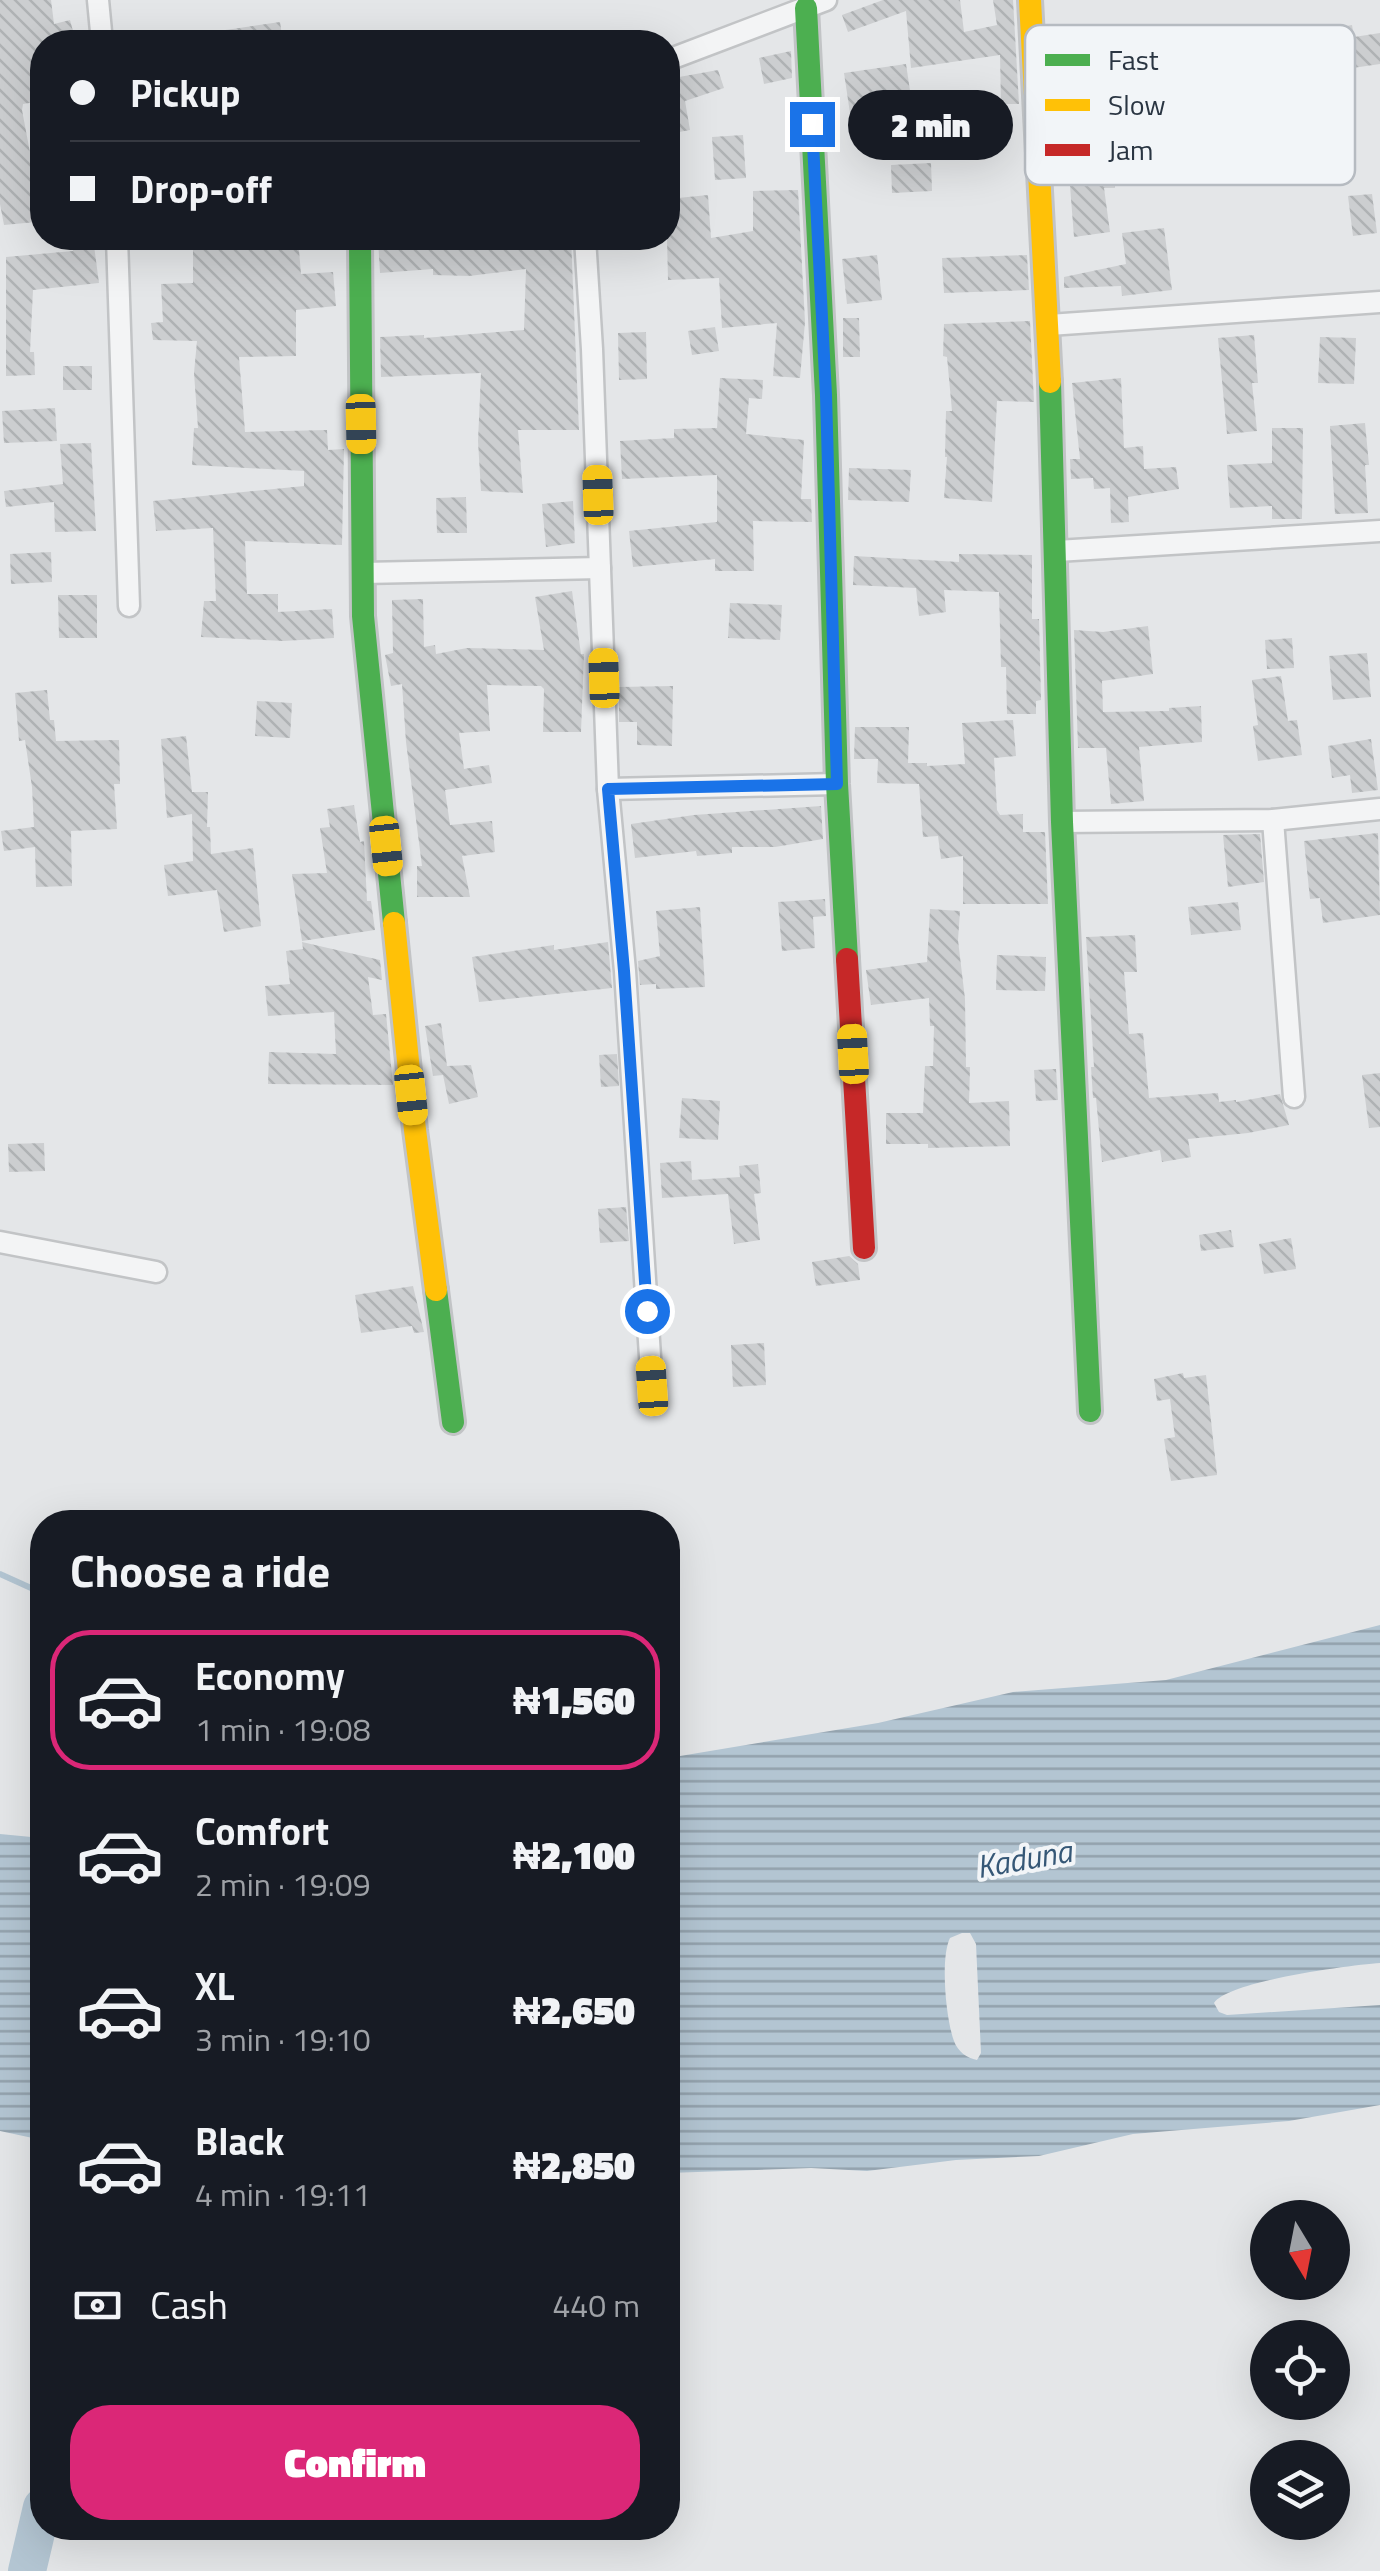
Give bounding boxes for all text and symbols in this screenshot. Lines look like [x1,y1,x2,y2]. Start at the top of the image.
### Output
legend [1025,25,1355,185]
text: Fast [1108,38,1159,81]
text: Pickup [130,64,240,122]
text: Slow [1108,83,1166,126]
callout: 2 min [847,89,1012,159]
text: 2 min [891,101,970,149]
route end [790,102,835,147]
text: Jam [1108,128,1154,171]
text: Drop-off [130,160,272,218]
car [345,394,377,454]
car [582,464,614,526]
car [588,647,620,709]
car [368,815,404,877]
car [836,1023,870,1085]
car [393,1064,429,1126]
route start [625,1289,670,1334]
car [635,1355,669,1417]
text: Choose a ride [70,1536,330,1604]
text: Economy [195,1647,345,1705]
icon: car [75,1655,165,1745]
text: ₦1,560 [513,1671,635,1729]
text: 1 min · 19:08 [195,1705,371,1753]
text: Comfort [195,1802,329,1860]
icon: car [75,1810,165,1900]
text: ₦2,100 [513,1826,635,1884]
water label: Kaduna [973,1826,1077,1890]
text: 2 min · 19:09 [195,1860,371,1908]
text: XL [195,1957,235,2015]
icon: car [75,1965,165,2055]
text: ₦2,650 [513,1981,635,2039]
text: 3 min · 19:10 [195,2015,371,2063]
text: Black [195,2112,284,2170]
icon: car [75,2120,165,2210]
text: ₦2,850 [513,2136,635,2194]
text: 4 min · 19:11 [195,2170,371,2218]
north arrow [1250,2200,1350,2300]
map controls [1250,2200,1350,2540]
text: Cash [150,2276,228,2334]
icon: cash [70,2278,125,2333]
text: 440 m [552,2281,640,2329]
button: locate [1250,2320,1350,2420]
button: Confirm [70,2405,640,2520]
button: layers [1250,2440,1350,2540]

